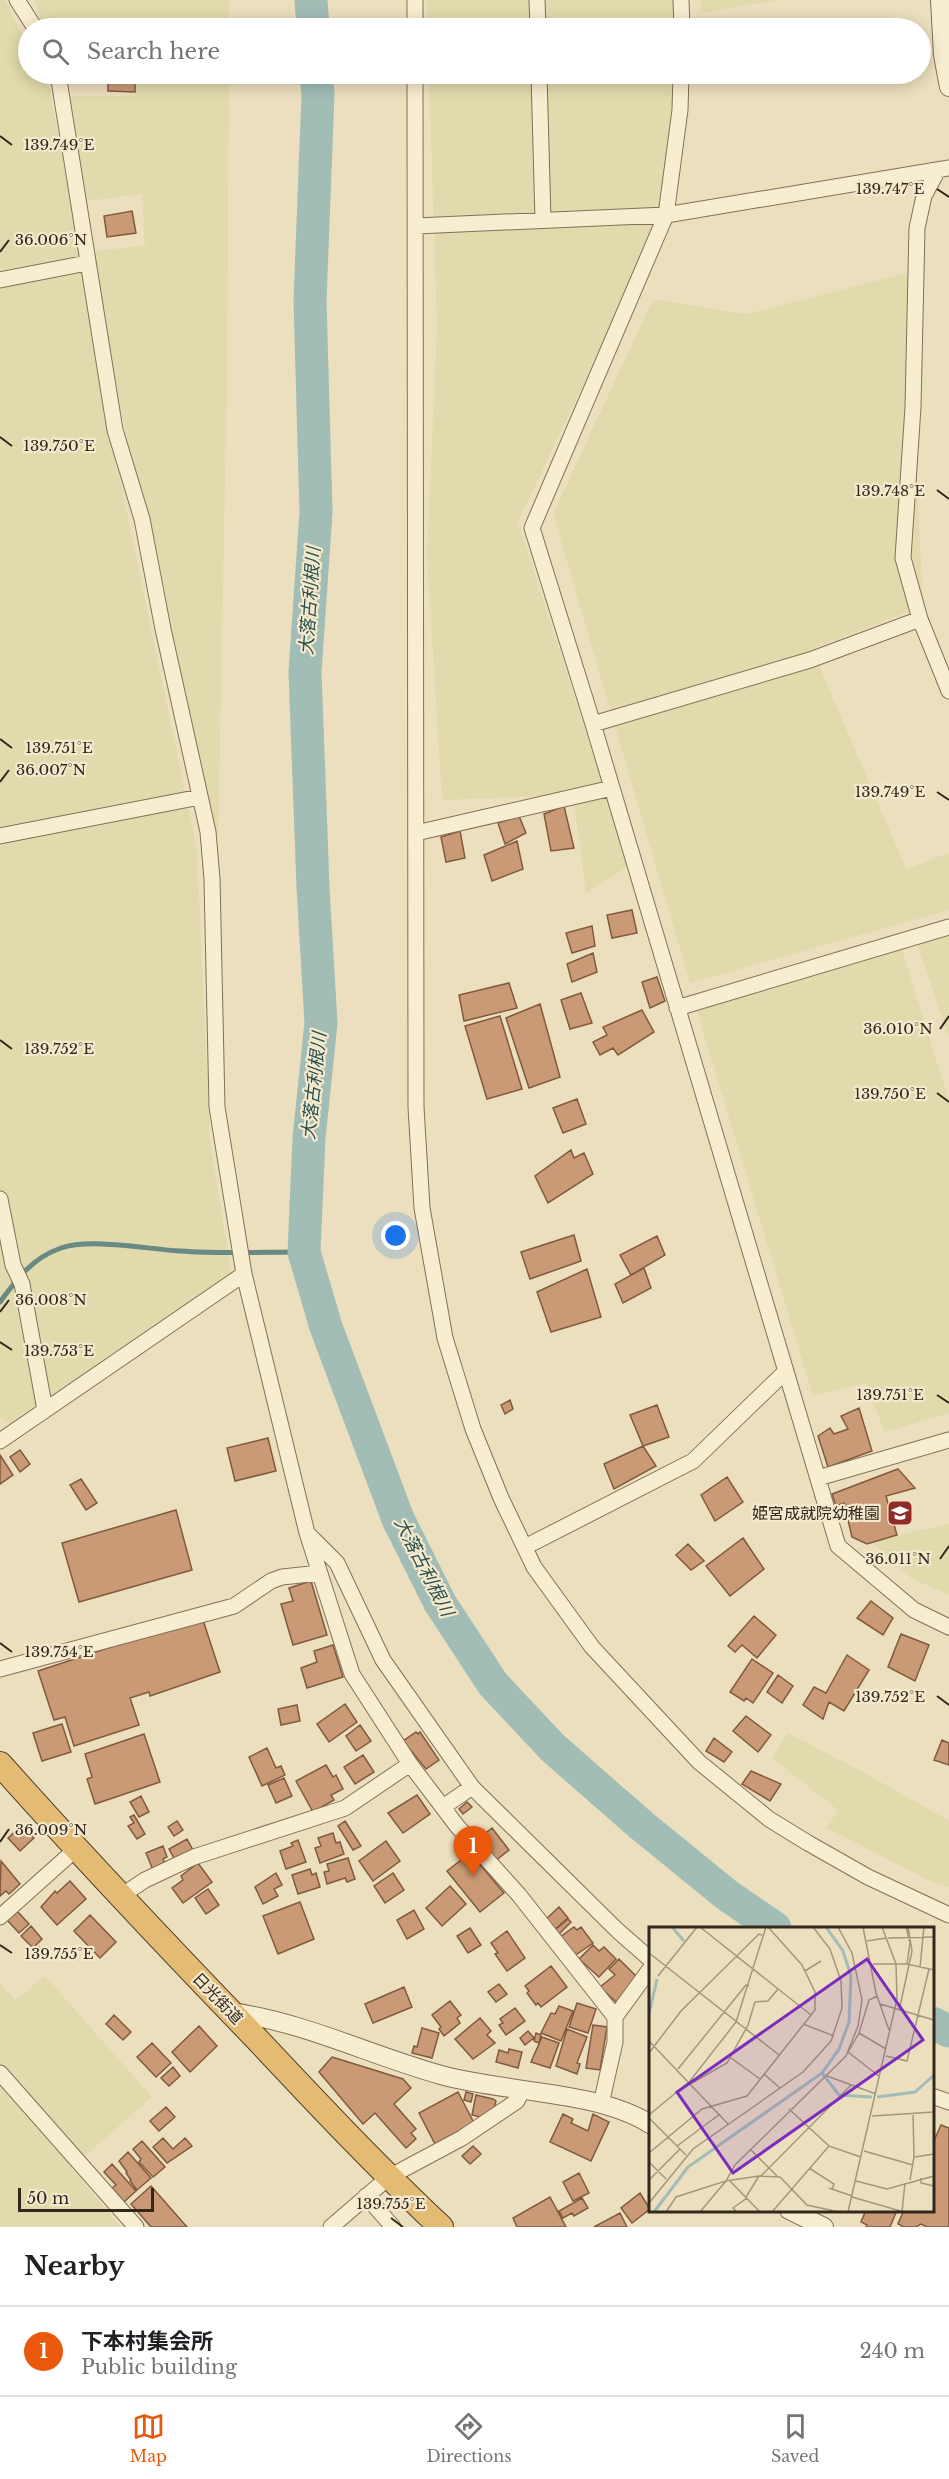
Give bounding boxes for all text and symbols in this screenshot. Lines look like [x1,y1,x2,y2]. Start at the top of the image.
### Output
search box [18,18,931,84]
icon: search [39,35,72,68]
text: Search here [87,38,220,65]
text: 139.749°E [24,135,94,154]
text: 139.747°E [856,179,924,198]
text: 36.006°N [15,230,87,249]
text: 139.750°E [23,436,95,455]
text: 139.748°E [855,481,925,500]
water label: 大落古利根川 [295,544,325,656]
text: 139.751°E [25,738,93,757]
text: 36.007°N [16,760,86,779]
text: 139.749°E [855,782,925,801]
text: 36.010°N [863,1019,933,1038]
water label: 大落古利根川 [297,1029,331,1141]
text: 139.752°E [24,1039,94,1058]
text: 139.750°E [854,1084,926,1103]
your location [381,1221,410,1250]
text: 36.008°N [15,1290,87,1309]
text: 139.753°E [24,1341,94,1360]
text: 139.751°E [856,1385,924,1404]
school or university icon: 姫宮成就院幼稚園 [885,1498,915,1528]
place label: 姫宮成就院幼稚園 [752,1503,880,1523]
water label: 大落古利根川 [390,1514,459,1622]
text: 36.011°N [865,1549,931,1568]
text: 139.754°E [24,1642,94,1661]
text: 139.752°E [855,1687,925,1706]
text: 36.009°N [15,1820,87,1839]
pin: 1 [454,1826,492,1876]
inset map [649,1927,934,2212]
text: 139.755°E [24,1944,94,1963]
street label: 日光街道 [189,1968,247,2028]
scale bar [18,2185,154,2212]
text: 50 m [27,2188,69,2208]
text: 139.755°E [356,2194,426,2213]
text: Nearby [24,2250,125,2282]
text: 下本村集会所 [81,2328,213,2355]
text: 1 [39,2339,48,2363]
text: 240 m [860,2339,925,2363]
text: Public building [81,2355,237,2379]
tab: Map [130,2410,167,2466]
tab: Directions [426,2410,511,2466]
tab: Saved [771,2410,819,2466]

